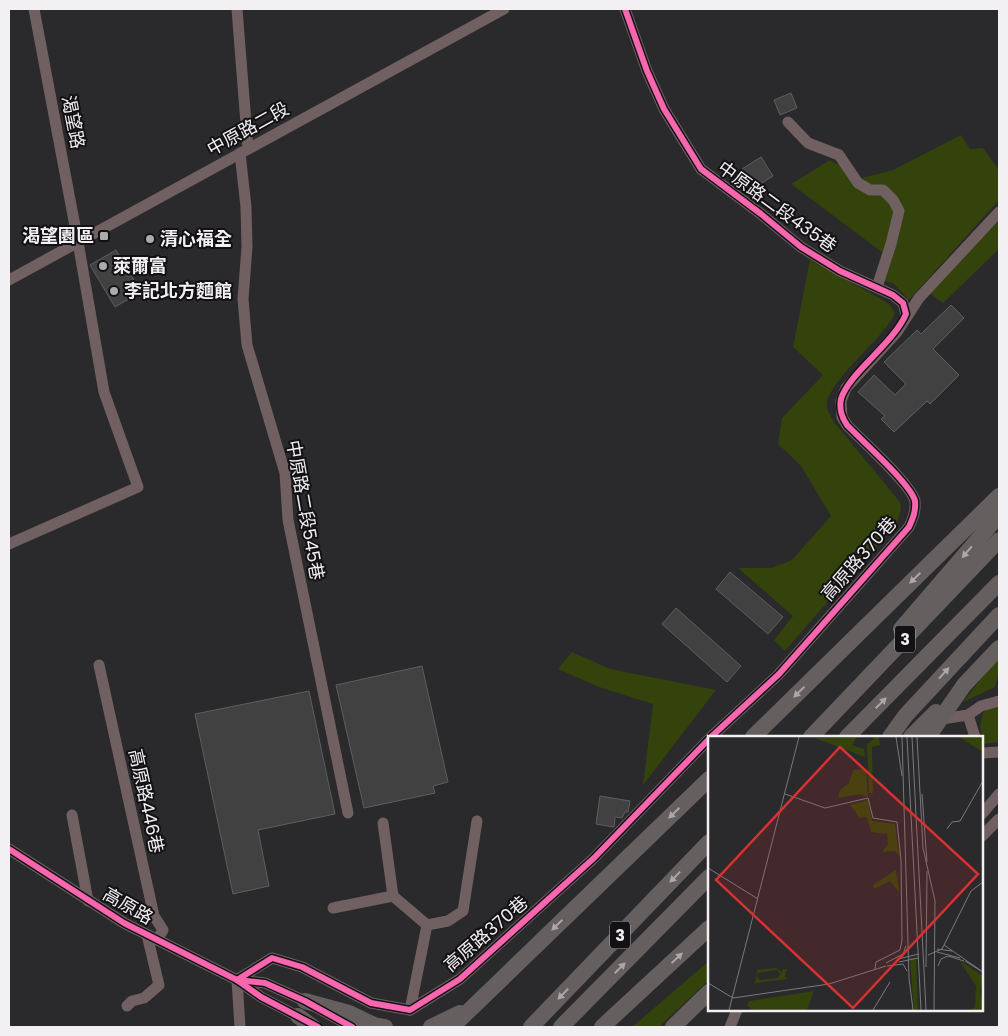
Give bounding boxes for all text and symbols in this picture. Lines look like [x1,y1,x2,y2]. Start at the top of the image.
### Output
street label: 渴望路 [56,93,91,151]
street label: 中原路二段 [202,96,293,161]
street label: 中原路二段435巷 [713,155,842,258]
place label: 渴望園區 [22,223,94,248]
place label: 清心福全 [160,226,232,251]
marker: 渴望園區 [98,230,110,242]
marker: 清心福全 [144,233,156,245]
place label: 萊爾富 [113,253,167,278]
marker: 萊爾富 [97,260,109,272]
place label: 李記北方麵館 [124,278,232,303]
marker: 李記北方麵館 [108,285,120,297]
street label: 中原路二段545巷 [281,438,330,582]
street label: 高原路370巷 [815,511,902,606]
one-way arrow [961,545,973,557]
one-way arrow [910,572,922,584]
road number: 3 [895,626,915,652]
one-way arrow [938,668,950,680]
one-way arrow [793,686,805,698]
one-way arrow [875,697,887,709]
inset map [708,736,983,1011]
street label: 高原路446巷 [123,746,170,855]
one-way arrow [668,807,680,819]
one-way arrow [670,871,682,883]
street label: 高原路 [99,881,158,930]
street label: 高原路370巷 [438,890,533,977]
one-way arrow [551,919,563,931]
road number: 3 [610,922,630,948]
one-way arrow [670,952,682,964]
one-way arrow [614,962,626,974]
one-way arrow [557,988,569,1000]

